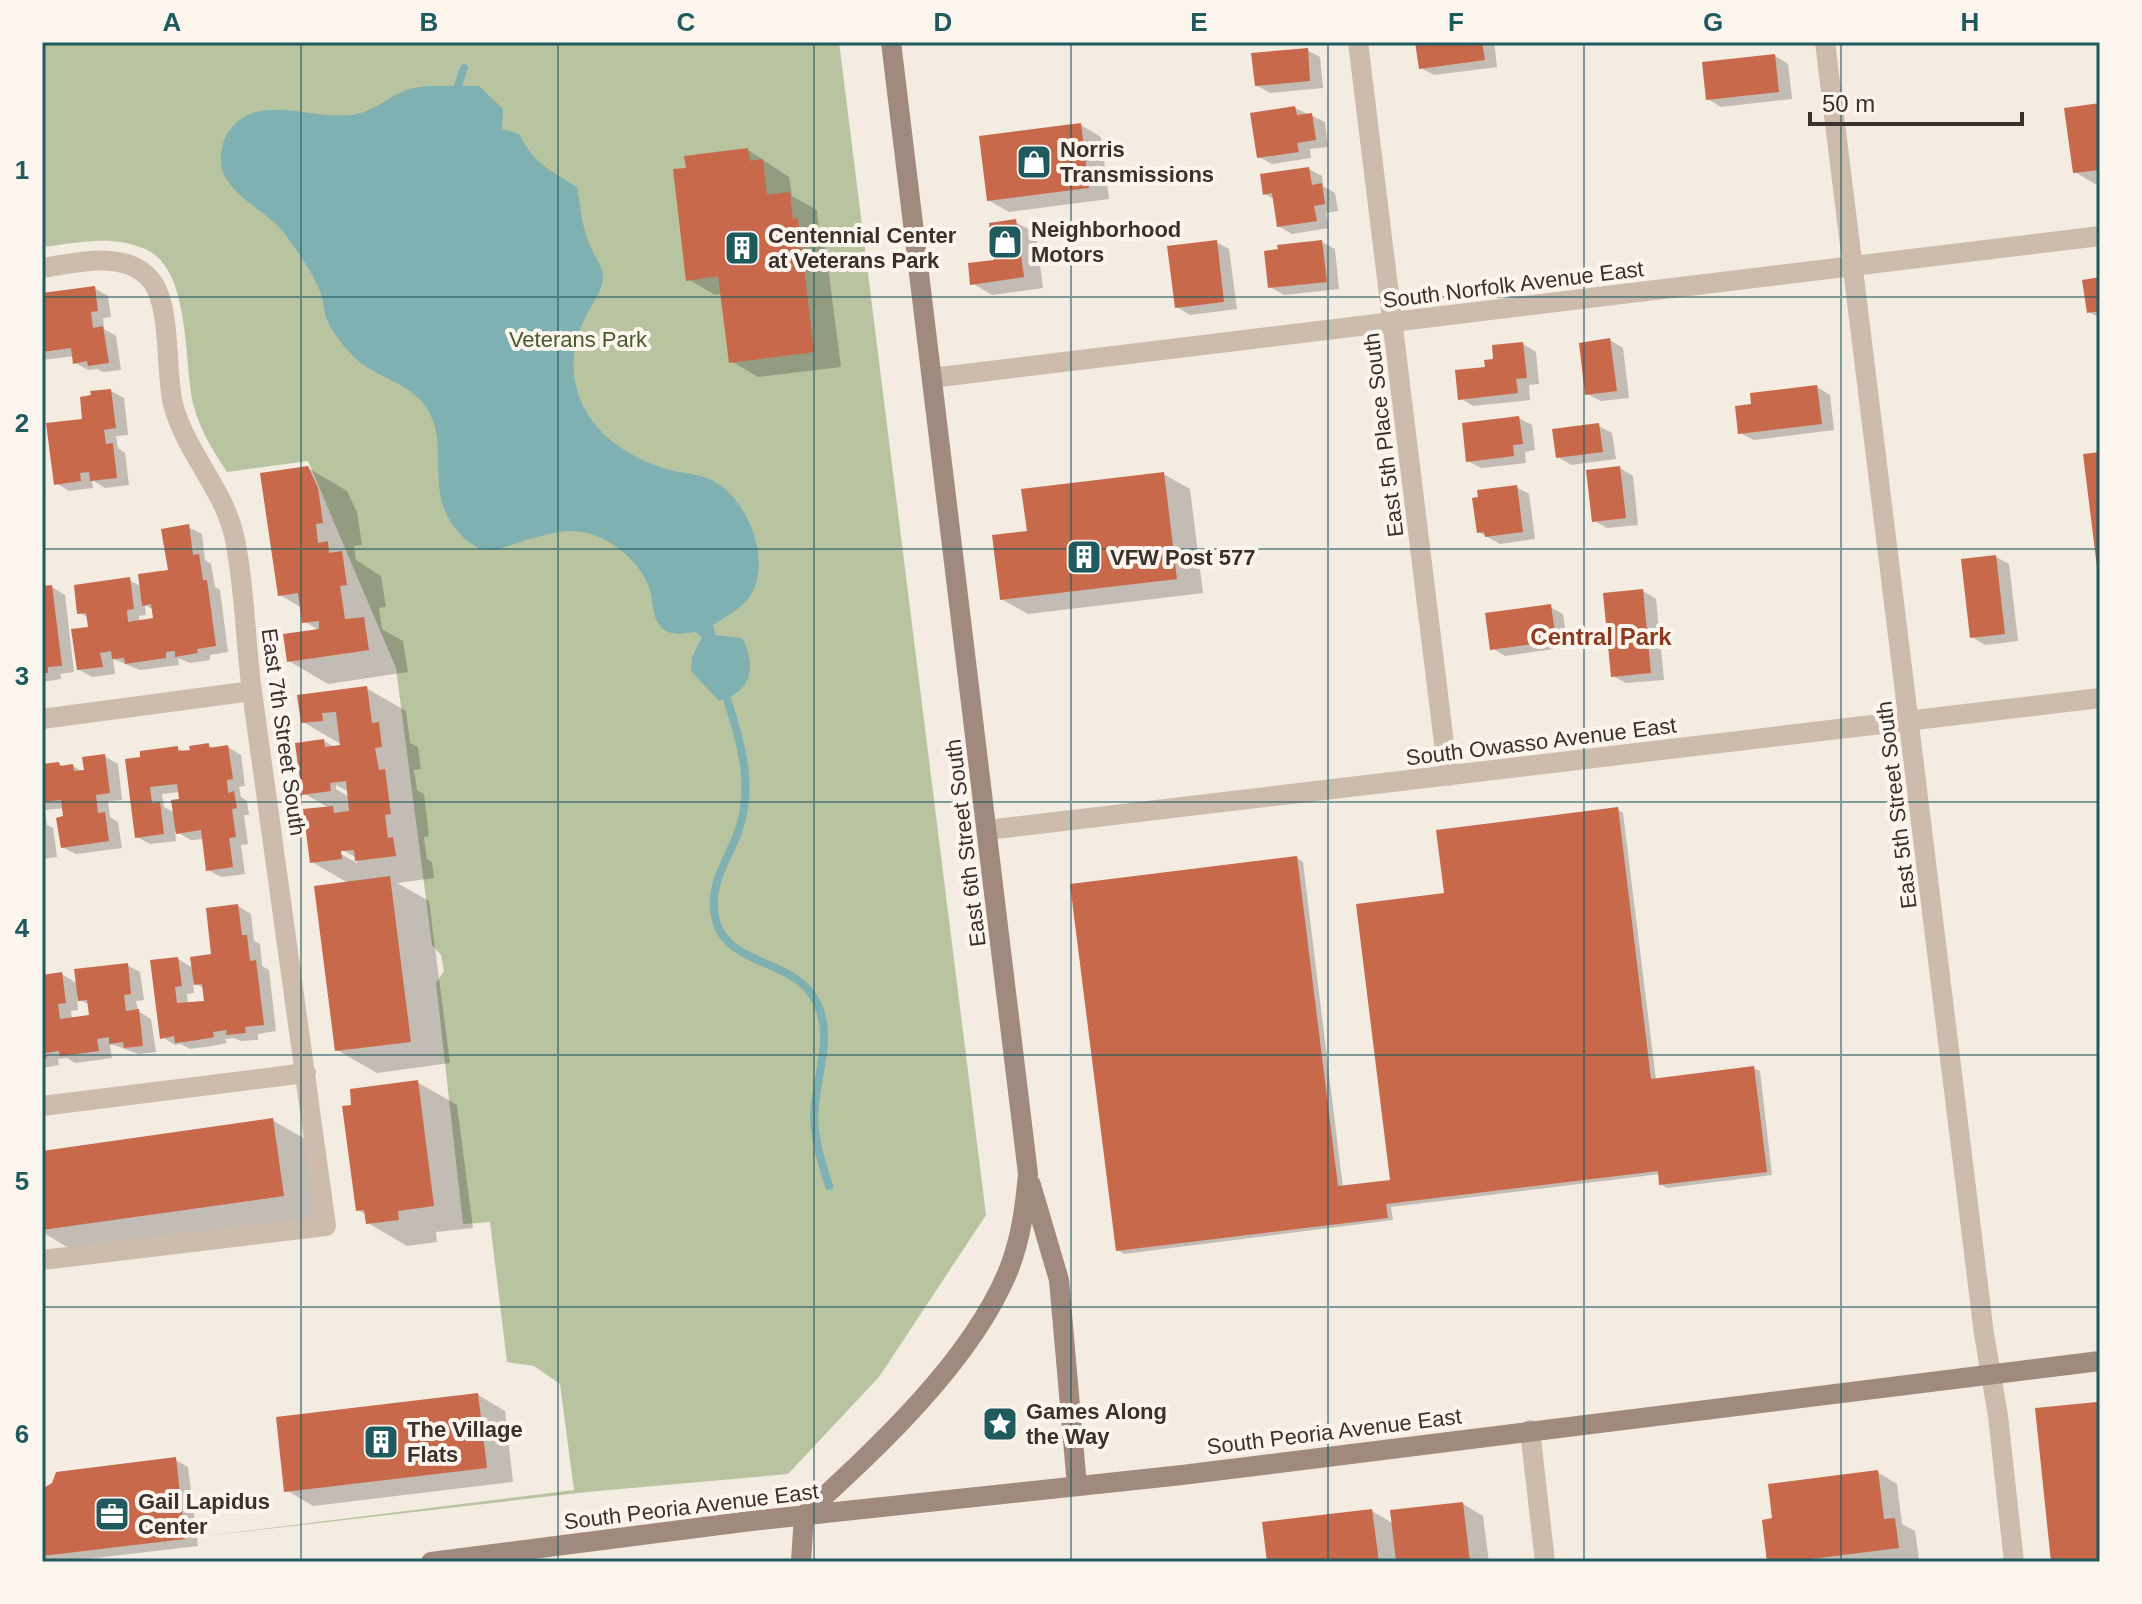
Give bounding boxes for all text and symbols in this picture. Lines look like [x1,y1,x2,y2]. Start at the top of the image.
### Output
text: A [163,7,182,37]
text: B [420,7,438,37]
text: C [677,7,696,37]
text: D [934,7,952,37]
text: E [1190,7,1208,37]
text: F [1448,7,1464,37]
text: G [1703,7,1723,37]
text: H [1961,7,1979,37]
scale bar [1810,76,2022,126]
text: 50 m [1822,90,1875,117]
place label: Norris Transmissions [1060,137,1214,187]
shop icon: Norris Transmissions [1015,143,1053,181]
text: 1 [15,155,29,185]
place label: Neighborhood Motors [1031,217,1181,267]
place label: Centennial Center at Veterans Park [768,223,957,273]
shop icon: Neighborhood Motors [986,223,1024,261]
building icon: Centennial Center at Veterans Park [723,229,761,267]
street label: South Norfolk Avenue East [1381,256,1645,313]
park label: Veterans Park [509,327,648,352]
street label: East 5th Place South [1359,331,1408,538]
text: 2 [15,408,29,438]
building icon: VFW Post 577 [1065,538,1103,576]
place label: VFW Post 577 [1110,545,1255,570]
district label: Central Park [1530,623,1672,650]
street label: East 7th Street South [257,627,310,837]
text: 3 [15,661,29,691]
street label: East 5th Street South [1871,700,1922,910]
street label: South Owasso Avenue East [1404,712,1678,770]
street label: East 6th Street South [940,738,991,948]
text: 4 [15,913,30,943]
text: 5 [15,1166,29,1196]
place label: Games Along the Way [1026,1399,1167,1449]
street label: South Peoria Avenue East [1205,1403,1463,1460]
place icon: Games Along the Way [981,1405,1019,1443]
place label: The Village Flats [407,1417,523,1467]
text: 6 [15,1419,29,1449]
building icon: The Village Flats [362,1423,400,1461]
street label: South Peoria Avenue East [562,1478,820,1535]
place label: Gail Lapidus Center [138,1489,270,1539]
office icon: Gail Lapidus Center [93,1495,131,1533]

